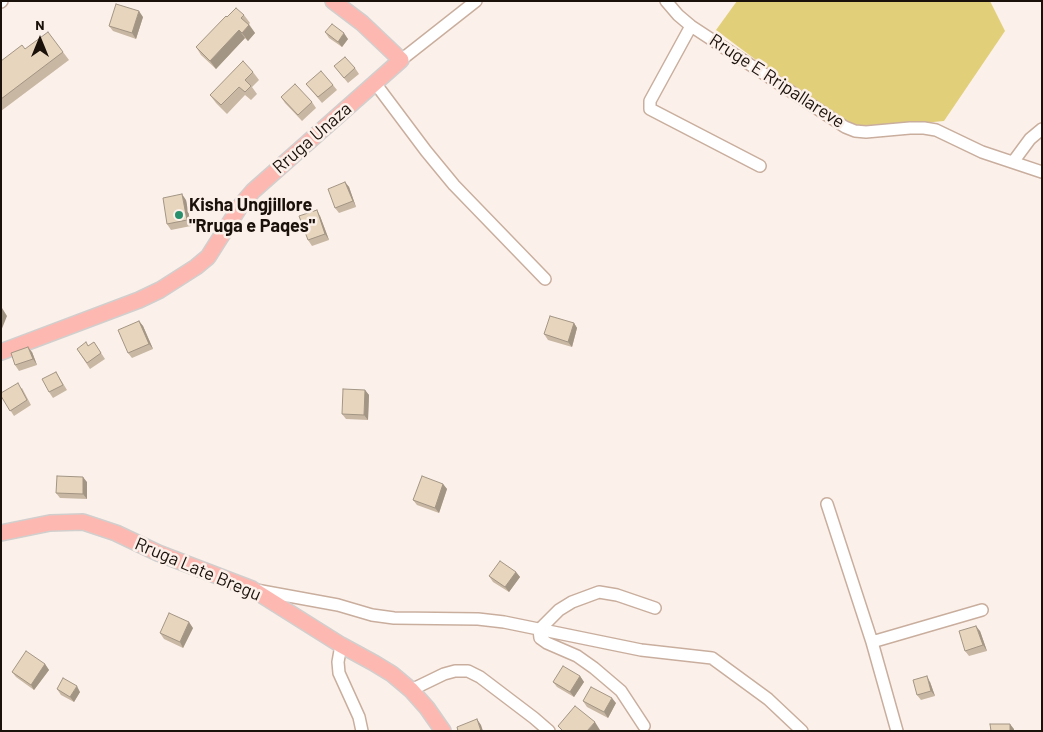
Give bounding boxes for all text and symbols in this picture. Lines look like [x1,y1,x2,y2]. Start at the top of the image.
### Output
north arrow [15,15,65,65]
text: N [35,16,45,33]
street label: Rruge E Rripallareve [705,29,849,133]
street label: Rruga Unaza [268,98,356,178]
place label: Kisha Ungjillore "Rruga e Paqes" [189,194,315,236]
marker: Kisha Ungjillore "Rruga e Paqes" [173,209,185,221]
street label: Rruga Late Bregu [132,533,264,605]

